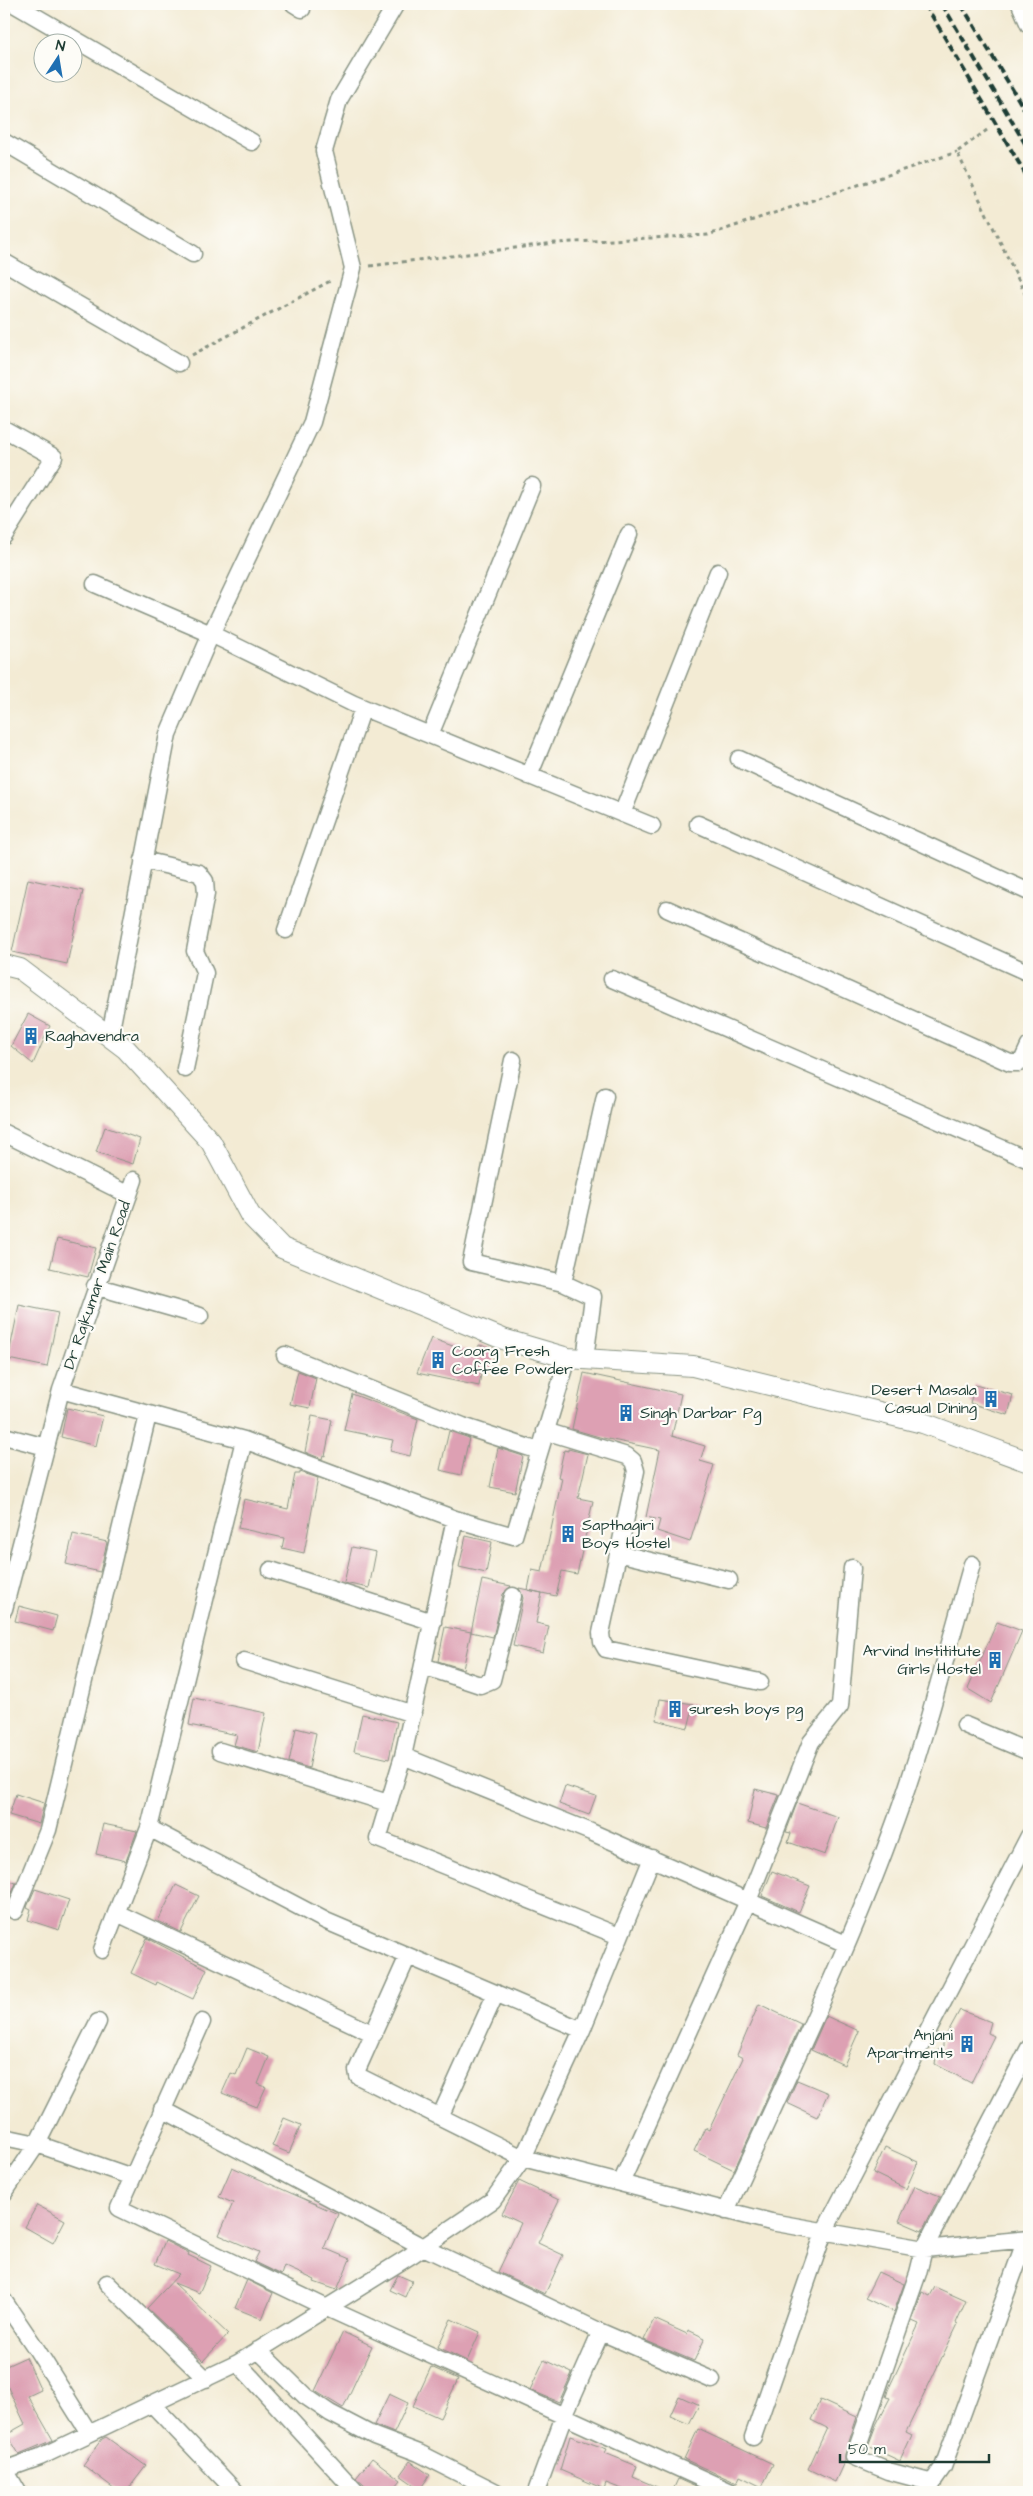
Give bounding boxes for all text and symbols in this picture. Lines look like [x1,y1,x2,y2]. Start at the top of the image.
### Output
north arrow [32,32,82,82]
text: N [54,36,67,57]
place label: Raghavendra [45,1025,139,1048]
building icon: Raghavendra [21,1026,41,1046]
street label: Dr Rajkumar Main Road [58,1198,136,1372]
place label: Coorg Fresh Coffee Powder [452,1340,573,1380]
building icon: Coorg Fresh Coffee Powder [428,1350,448,1370]
place label: Desert Masala Casual Dining [871,1379,977,1420]
building icon: Desert Masala Casual Dining [981,1389,1001,1409]
place label: Singh Darbar Pg [640,1402,761,1425]
building icon: Singh Darbar Pg [616,1403,636,1423]
place label: Sapthagiri Boys Hostel [582,1514,670,1555]
building icon: Sapthagiri Boys Hostel [558,1524,578,1544]
place label: Arvind Instititute Girls Hostel [863,1640,981,1680]
building icon: Arvind Instititute Girls Hostel [985,1650,1005,1670]
place label: suresh boys pg [689,1698,803,1721]
building icon: suresh boys pg [665,1699,685,1719]
place label: Anjani Apartments [867,2024,954,2064]
building icon: Anjani Apartments [957,2034,977,2054]
scale bar [840,2431,989,2463]
text: 50 m [848,2439,886,2460]

